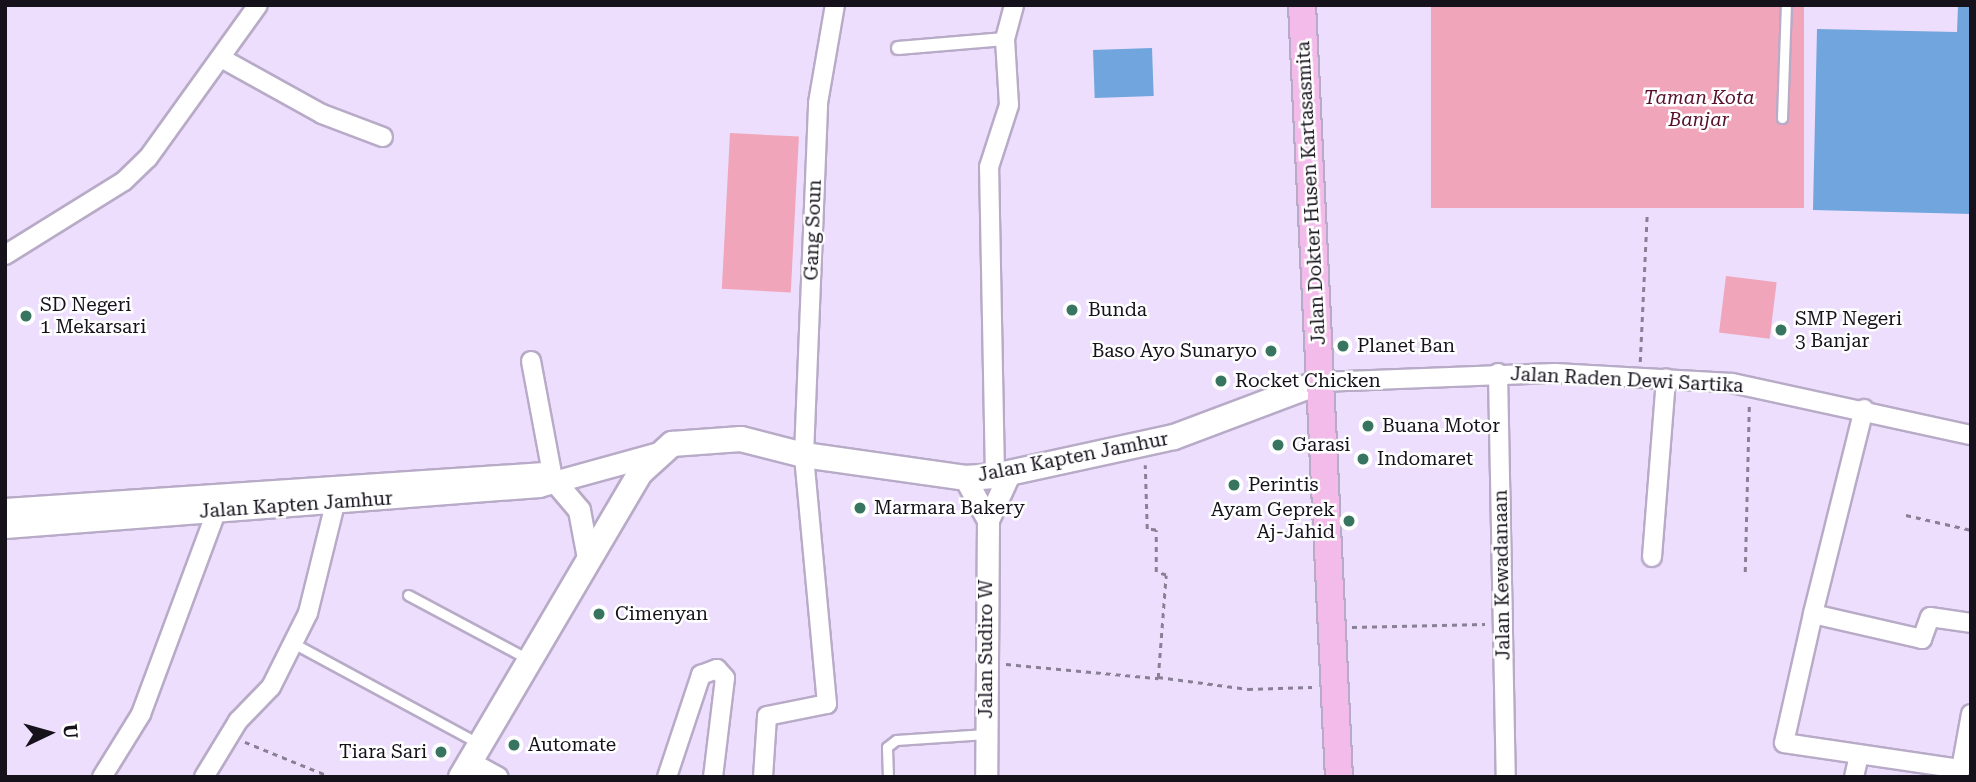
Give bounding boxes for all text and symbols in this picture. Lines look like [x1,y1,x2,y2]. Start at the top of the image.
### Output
street label: Jalan Dokter Husen Kartasasmita [1292,40,1330,346]
park label: Taman Kota Banjar [1644,87,1754,131]
street label: Gang Soun [800,179,826,281]
place label: SD Negeri 1 Mekarsari [40,294,146,338]
place label: Bunda [1088,299,1147,321]
marker: Bunda [1062,300,1082,320]
marker: SD Negeri 1 Mekarsari [18,308,34,324]
place label: SMP Negeri 3 Banjar [1795,308,1902,352]
marker: SMP Negeri 3 Banjar [1773,322,1789,338]
place label: Planet Ban [1357,335,1455,357]
marker: Planet Ban [1335,338,1351,354]
place label: Baso Ayo Sunaryo [1092,340,1257,362]
marker: Baso Ayo Sunaryo [1263,343,1279,359]
street label: Jalan Raden Dewi Sartika [1510,363,1744,397]
place label: Rocket Chicken [1235,370,1381,392]
marker: Rocket Chicken [1213,373,1229,389]
place label: Buana Motor [1382,415,1500,437]
marker: Buana Motor [1360,418,1376,434]
street label: Jalan Kapten Jamhur [976,427,1170,487]
place label: Garasi [1292,434,1350,456]
marker: Garasi [1270,437,1286,453]
place label: Indomaret [1377,448,1473,470]
marker: Indomaret [1355,451,1371,467]
place label: Perintis [1248,474,1319,496]
marker: Perintis [1226,477,1242,493]
street label: Jalan Kapten Jamhur [199,487,393,523]
street label: Jalan Kewadanaan [1489,490,1515,660]
place label: Marmara Bakery [874,497,1025,519]
place label: Ayam Geprek Aj-Jahid [1211,499,1335,543]
marker: Marmara Bakery [852,500,868,516]
marker: Ayam Geprek Aj-Jahid [1341,513,1357,529]
street label: Jalan Sudiro W [975,579,997,719]
place label: Cimenyan [615,603,708,625]
marker: Cimenyan [589,604,609,624]
north arrow [14,698,84,768]
text: U [58,723,83,739]
place label: Automate [528,734,616,756]
marker: Automate [506,737,522,753]
place label: Tiara Sari [339,741,427,763]
marker: Tiara Sari [433,744,449,760]

